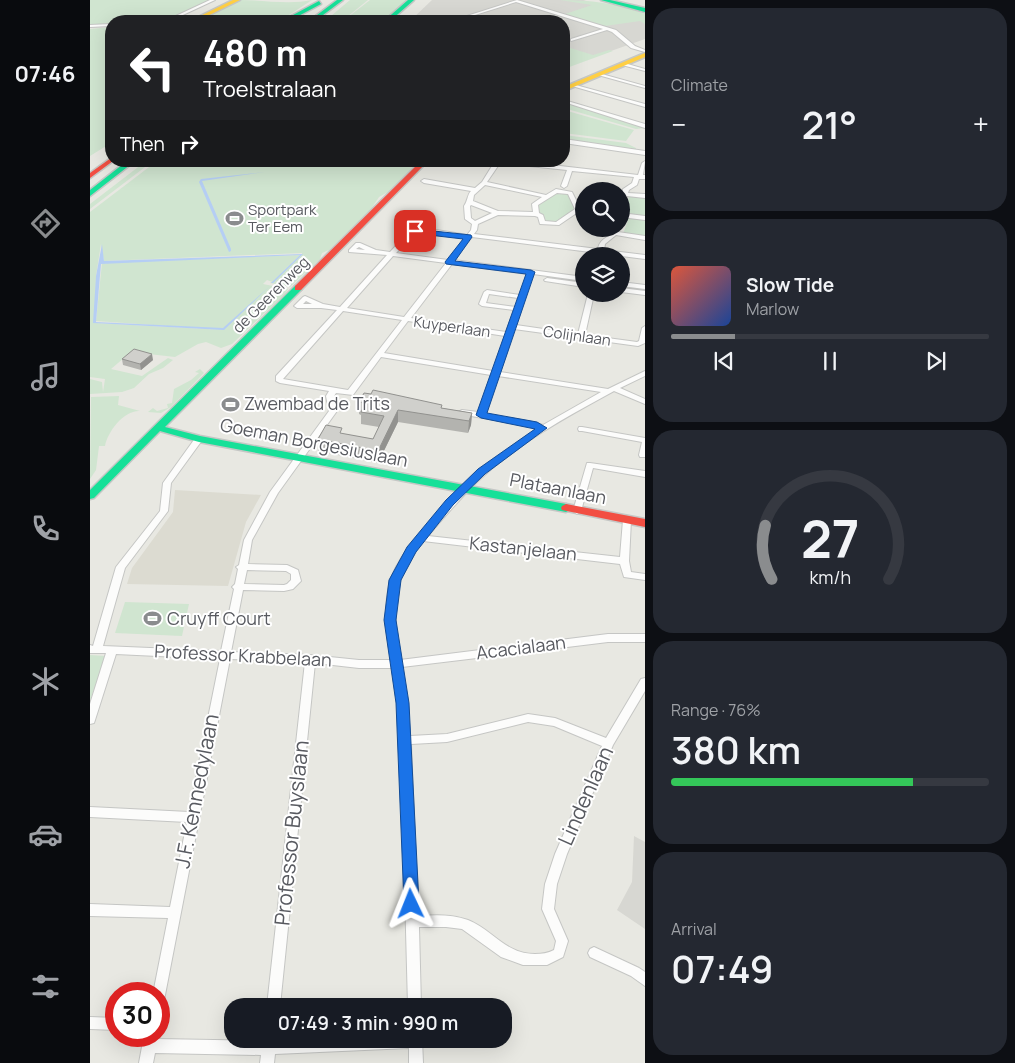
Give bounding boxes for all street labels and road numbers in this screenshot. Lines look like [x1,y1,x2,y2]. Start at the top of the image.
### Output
street label: de Geerenweg [228,252,314,338]
street label: Kuyperlaan [412,311,492,342]
street label: Colijnlaan [542,320,612,351]
street label: Goeman Borgesiuslaan [218,412,410,472]
street label: Plataanlaan [508,467,609,509]
street label: Kastanjelaan [468,530,578,566]
street label: Acacialaan [475,630,567,664]
street label: Professor Krabbelaan [154,638,332,672]
street label: J.F. Kennedylaan [167,711,225,870]
street label: Professor Buyslaan [267,739,315,927]
street label: Lindenlaan [551,742,619,850]

